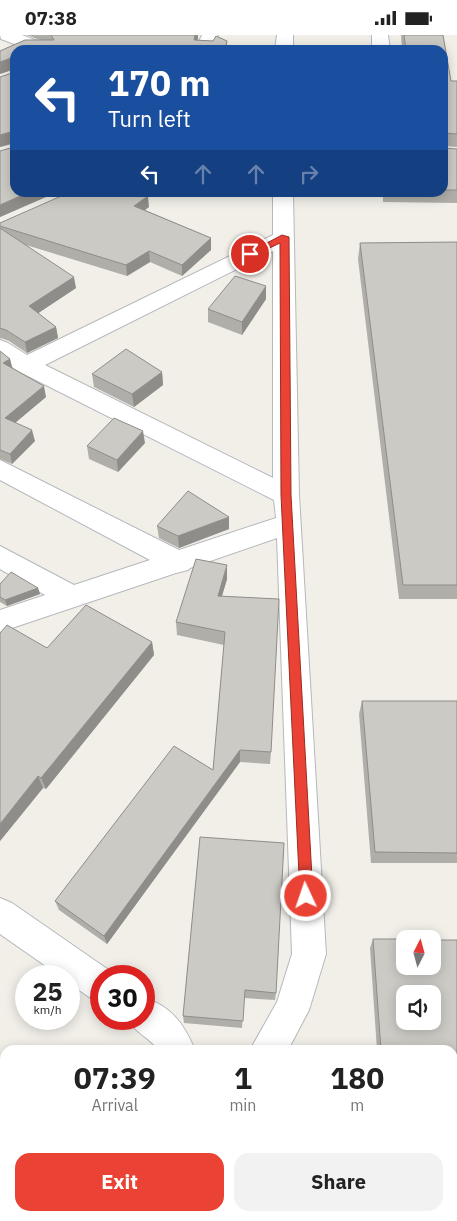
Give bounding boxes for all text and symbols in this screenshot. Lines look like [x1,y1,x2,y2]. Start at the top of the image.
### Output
text: 07:38 [25,6,77,30]
text: 170 m [108,60,211,106]
icon: left [25,65,90,130]
text: Turn left [108,104,191,133]
icon: left [136,160,164,188]
icon: ahead [189,160,217,188]
icon: ahead [242,160,270,188]
icon: right [295,160,323,188]
pin [229,233,271,275]
icon: arrive [236,240,264,268]
position arrow [279,869,331,921]
north arrow [396,930,441,975]
map controls [396,930,441,1030]
speed limit sign: 30 [90,965,155,1030]
text: 25 [32,975,63,1008]
button: sound [396,985,441,1030]
text: km/h [33,1002,62,1017]
text: 07:39 [74,1058,156,1097]
text: 1 [234,1058,252,1097]
text: 180 [330,1058,384,1097]
text: Arrival [91,1095,138,1115]
text: min [229,1095,256,1115]
text: m [350,1095,364,1115]
button: Exit [15,1153,224,1211]
button: Share [234,1153,443,1211]

